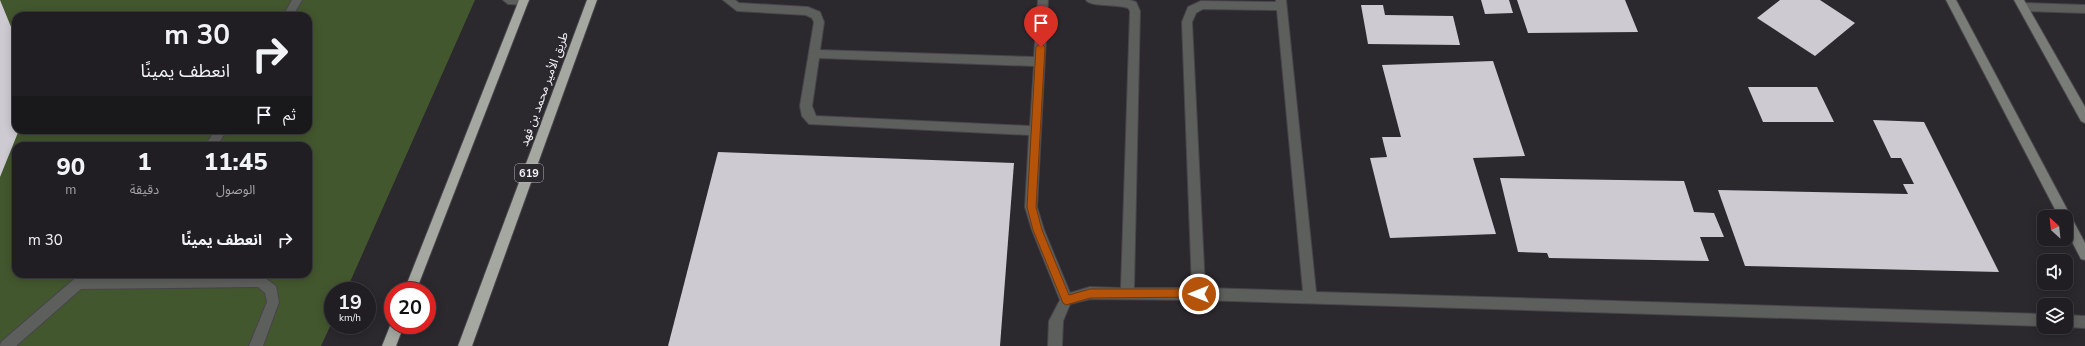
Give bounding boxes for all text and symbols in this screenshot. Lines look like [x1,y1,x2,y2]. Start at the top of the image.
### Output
pin [1024,6,1058,47]
icon: arrive [1030,12,1052,34]
text: 30 m [164,16,230,54]
icon: right [244,28,296,80]
street label: طريق الأمير محمد بن فهد [516,30,572,148]
text: انعطف يمينًا [140,59,230,83]
icon: arrive [253,104,275,126]
text: ثم [283,105,296,125]
text: 1 [137,146,152,178]
text: 11:45 [204,146,268,178]
text: 90 [56,151,85,183]
road number: 619 [515,164,543,182]
text: m [65,181,76,199]
text: دقيقة [130,181,159,199]
text: الوصول [216,181,255,199]
north arrow [2037,210,2073,246]
map controls [2037,210,2073,334]
icon: right [274,229,296,251]
text: 30 m [28,230,63,250]
text: انعطف يمينًا [181,230,262,250]
button: sound [2037,254,2073,290]
position arrow [1178,273,1220,315]
speed limit sign: 20 [384,282,436,334]
text: 19 [338,289,362,316]
button: layers [2037,298,2073,334]
text: km/h [339,311,361,325]

